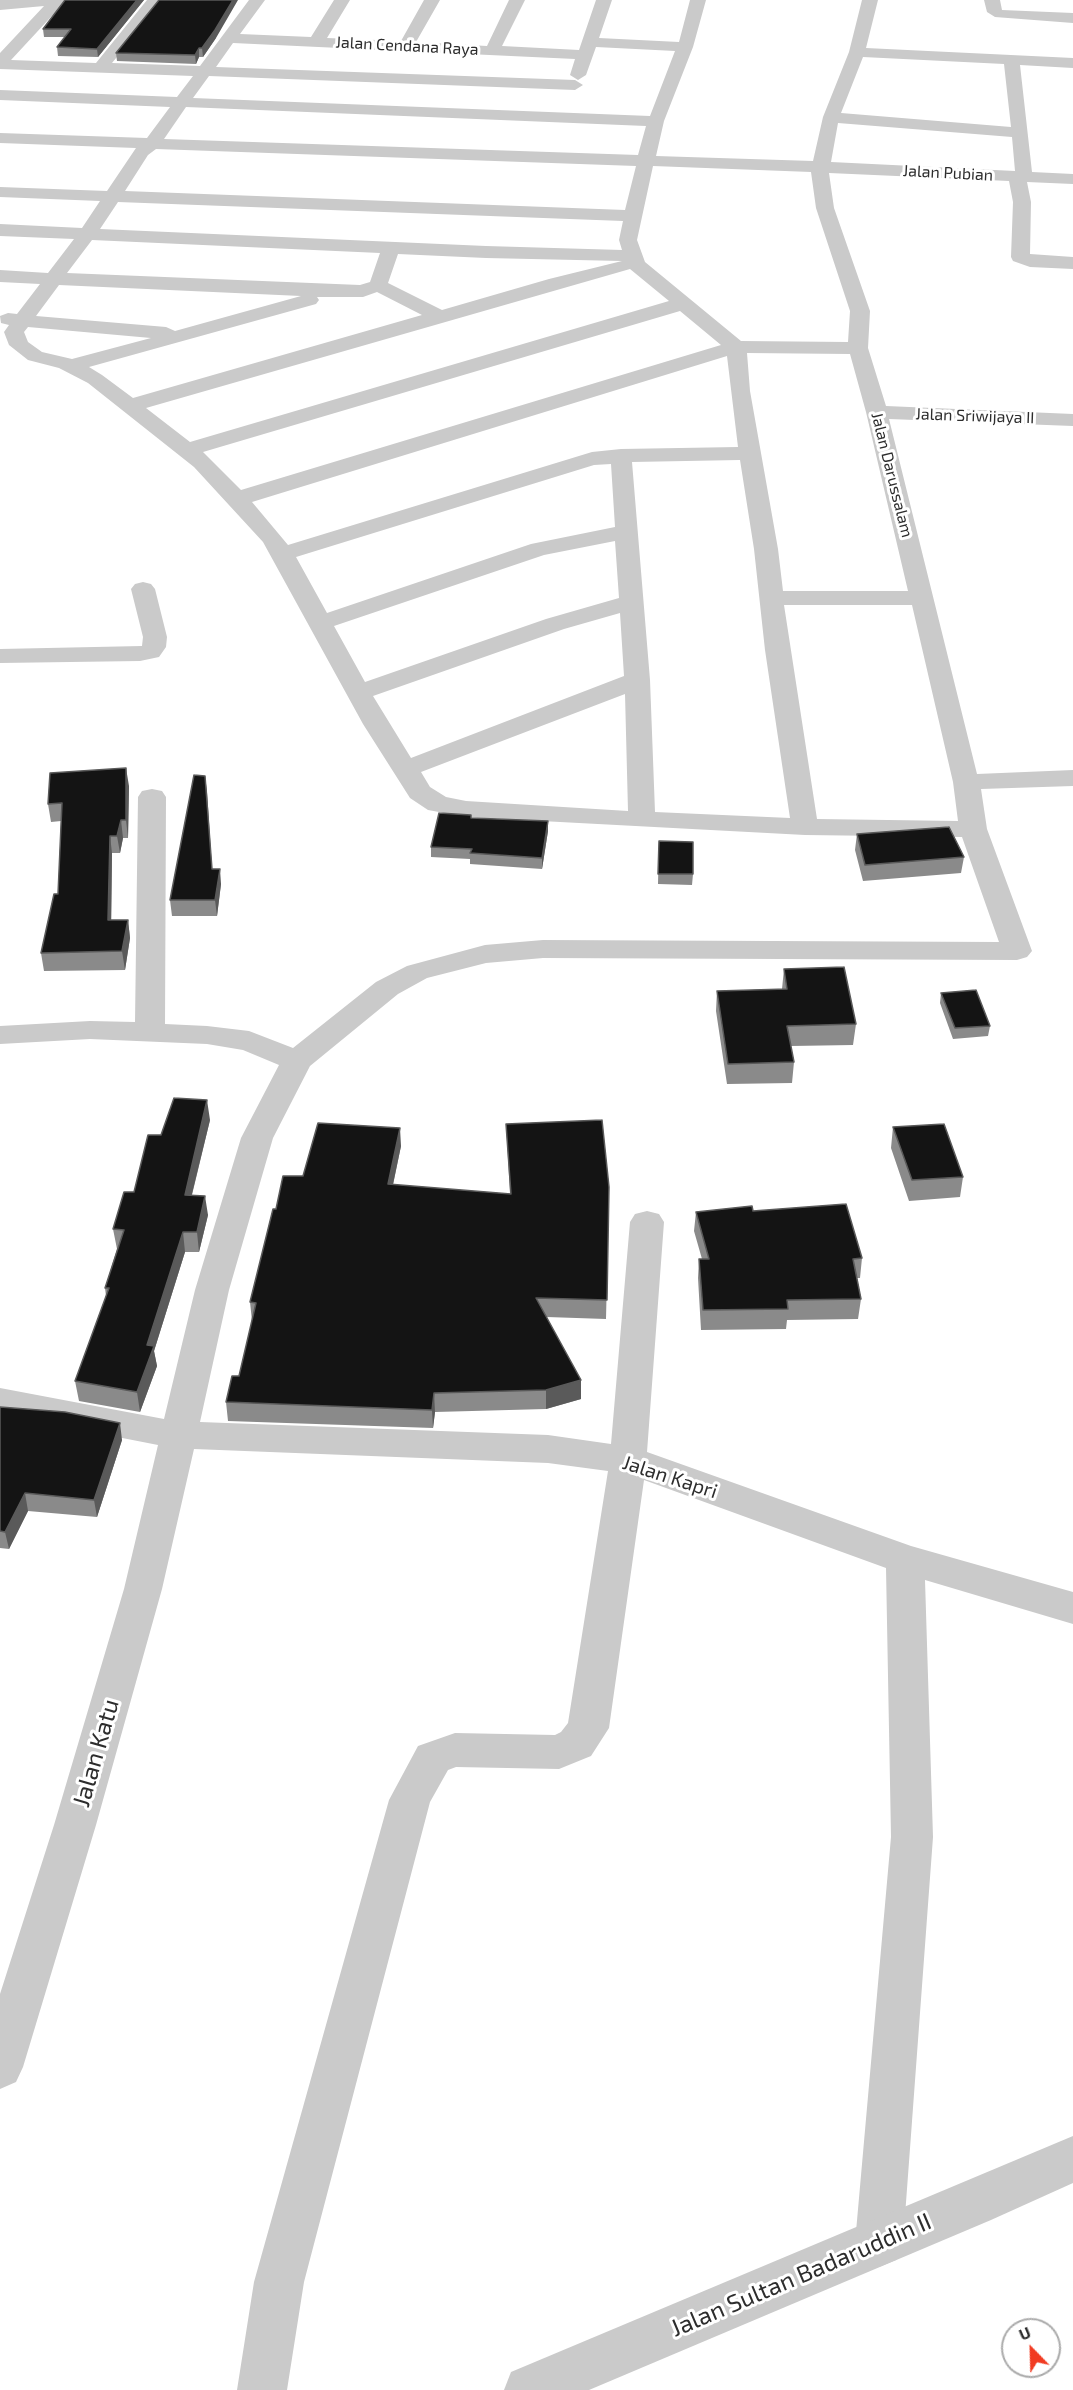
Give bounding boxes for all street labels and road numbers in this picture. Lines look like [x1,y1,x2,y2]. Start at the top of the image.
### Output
street label: Jalan Cendana Raya [335,33,479,59]
street label: Jalan Pubian [902,161,994,185]
street label: Jalan Sriwijaya II [915,404,1035,428]
street label: Jalan Darussalam [867,411,917,539]
street label: Jalan Kapri [620,1450,720,1504]
street label: Jalan Katu [67,1696,125,1810]
street label: Jalan Sultan Badaruddin II [666,2207,936,2343]

